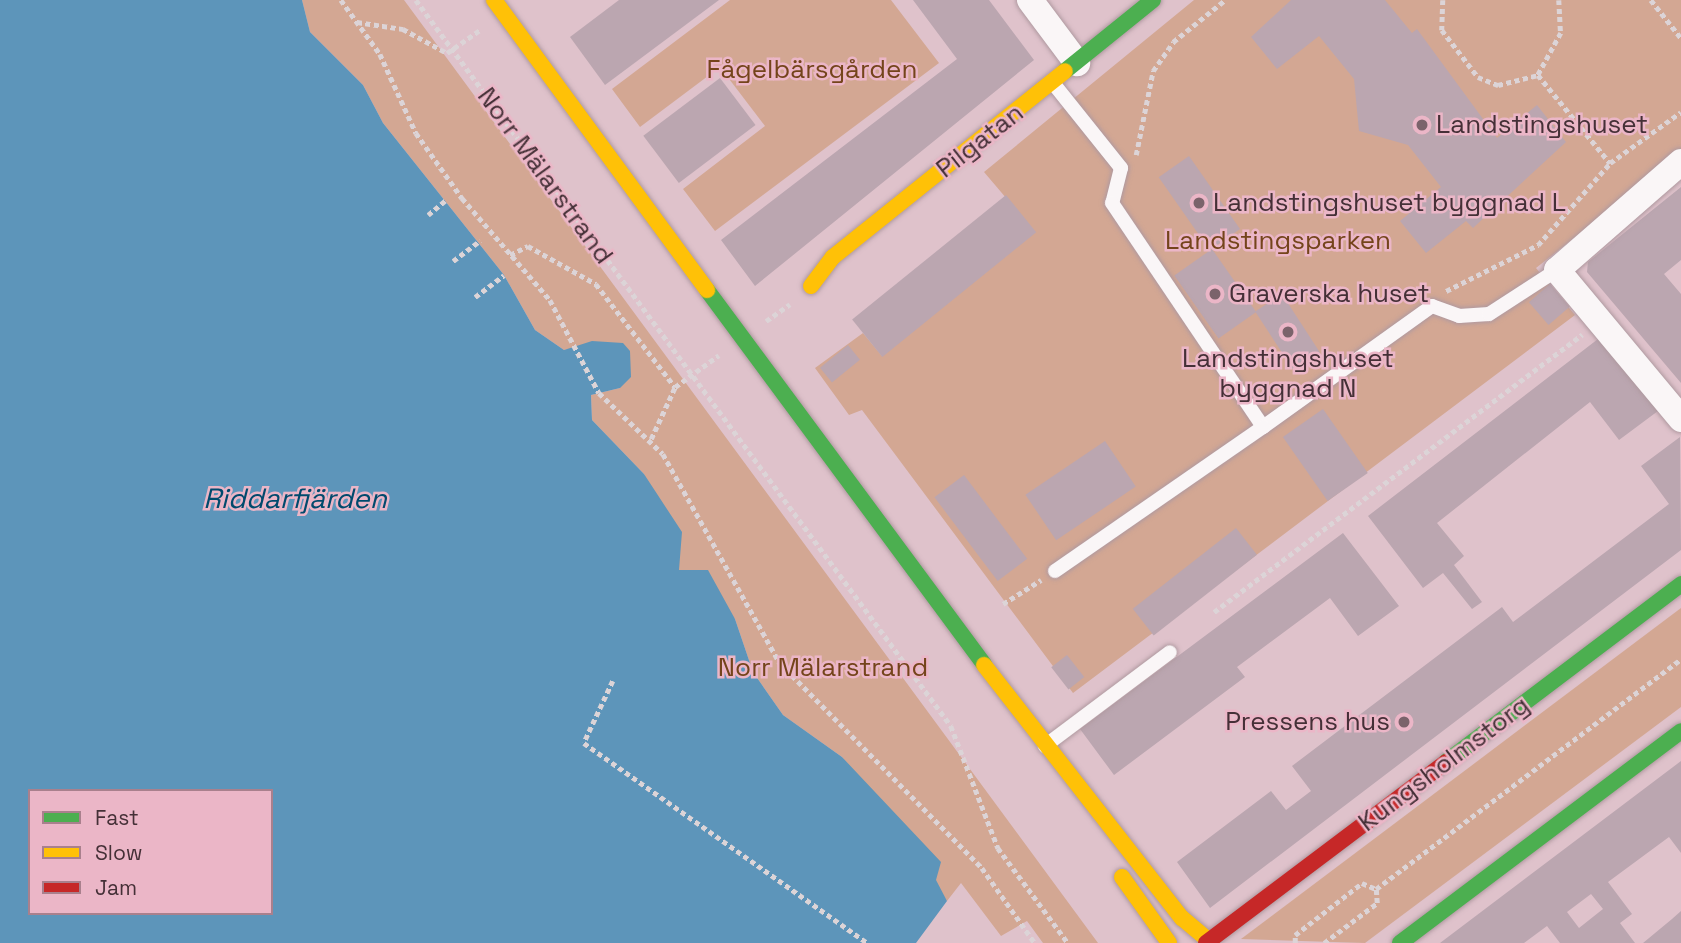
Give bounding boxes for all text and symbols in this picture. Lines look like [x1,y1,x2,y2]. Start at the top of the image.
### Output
park label: Fågelbärsgården [707,54,917,86]
street label: Norr Mälarstrand [471,82,619,270]
street label: Pilgatan [930,97,1030,185]
place label: Landstingshuset [1436,109,1648,141]
marker: Landstingshuset [1414,117,1430,133]
place label: Landstingshuset byggnad L [1213,187,1566,219]
marker: Landstingshuset byggnad L [1191,195,1207,211]
park label: Landstingsparken [1165,225,1391,257]
place label: Graverska huset [1229,278,1429,310]
marker: Graverska huset [1207,286,1223,302]
marker: Landstingshuset byggnad N [1280,324,1296,340]
place label: Landstingshuset byggnad N [1182,343,1394,404]
water label: Riddarfjärden [203,481,387,515]
park label: Norr Mälarstrand [718,652,928,684]
street label: Kungsholmstorg [1353,690,1535,838]
place label: Pressens hus [1225,706,1390,738]
marker: Pressens hus [1396,714,1412,730]
legend [28,789,273,915]
text: Fast [95,804,139,831]
text: Slow [95,839,143,866]
text: Jam [95,874,137,901]

